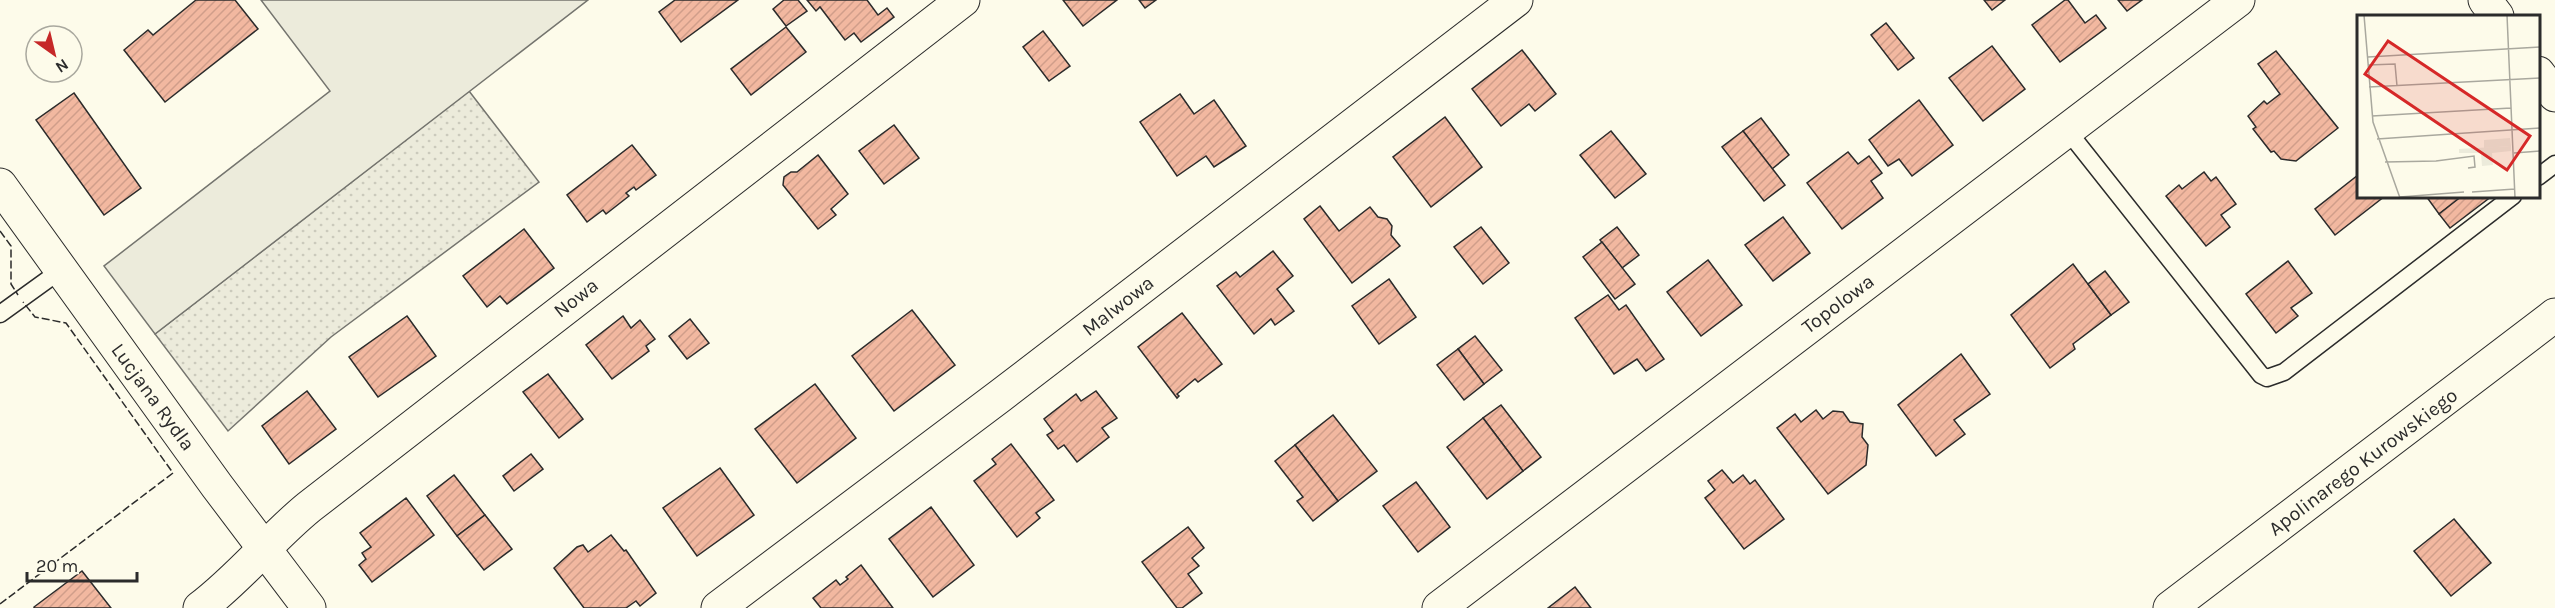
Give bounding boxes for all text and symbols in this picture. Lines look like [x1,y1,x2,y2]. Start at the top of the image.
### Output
inset map [2357,15,2540,198]
north arrow [24,24,84,84]
text: N [52,55,72,77]
street label: Topolowa [1798,270,1878,338]
street label: Malwowa [1078,271,1158,341]
street label: Nowa [549,274,603,322]
street label: Lucjana Rydla [106,339,200,455]
street label: Apolinarego Kurowskiego [2264,383,2462,541]
scale bar [27,545,136,583]
text: 20 m [36,555,78,577]

